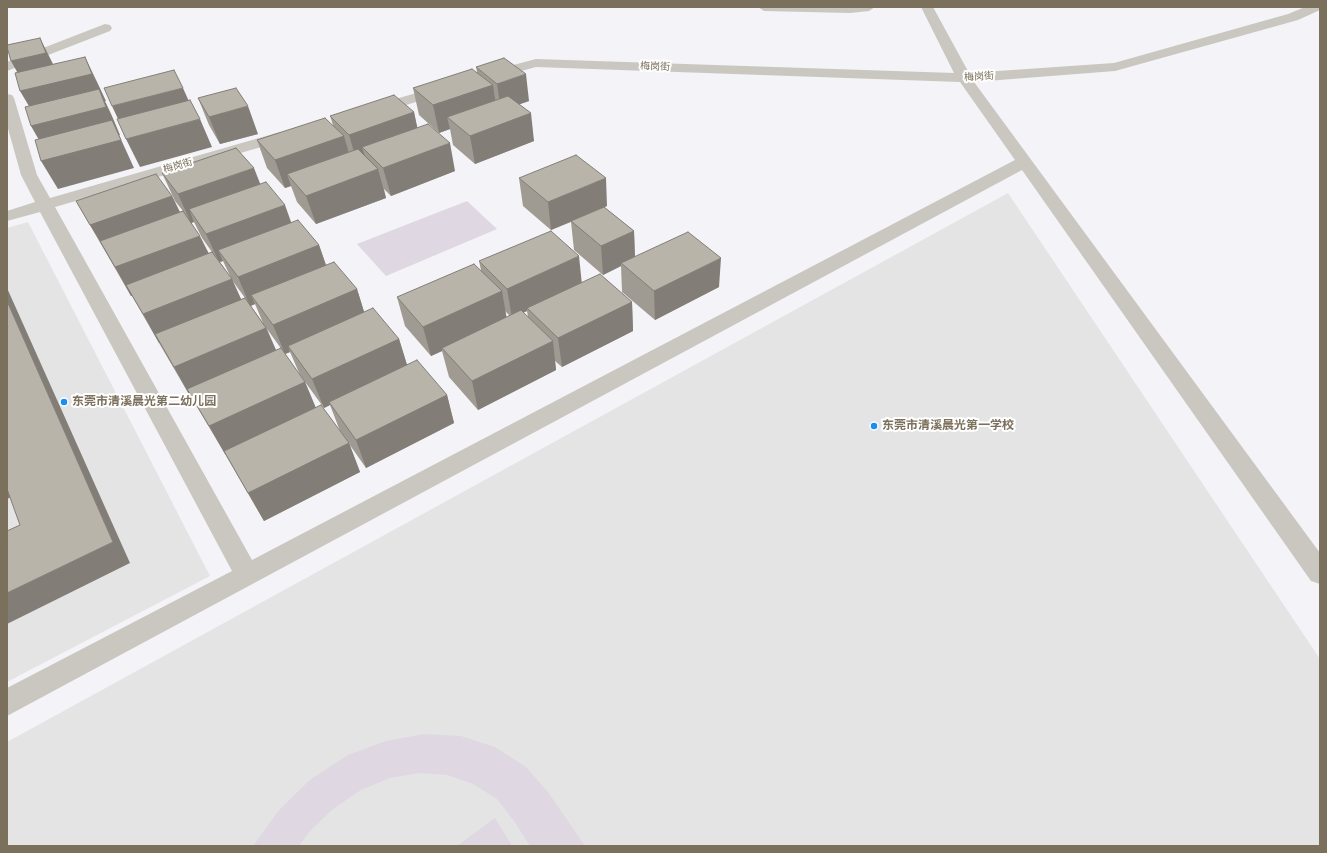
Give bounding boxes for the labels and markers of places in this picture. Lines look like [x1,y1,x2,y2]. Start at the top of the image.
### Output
place label: 东莞市清溪晨光第二幼儿园 [72,395,216,409]
marker: 东莞市清溪晨光第二幼儿园 [59,397,69,407]
place label: 东莞市清溪晨光第一学校 [882,419,1014,433]
marker: 东莞市清溪晨光第一学校 [869,421,879,431]

